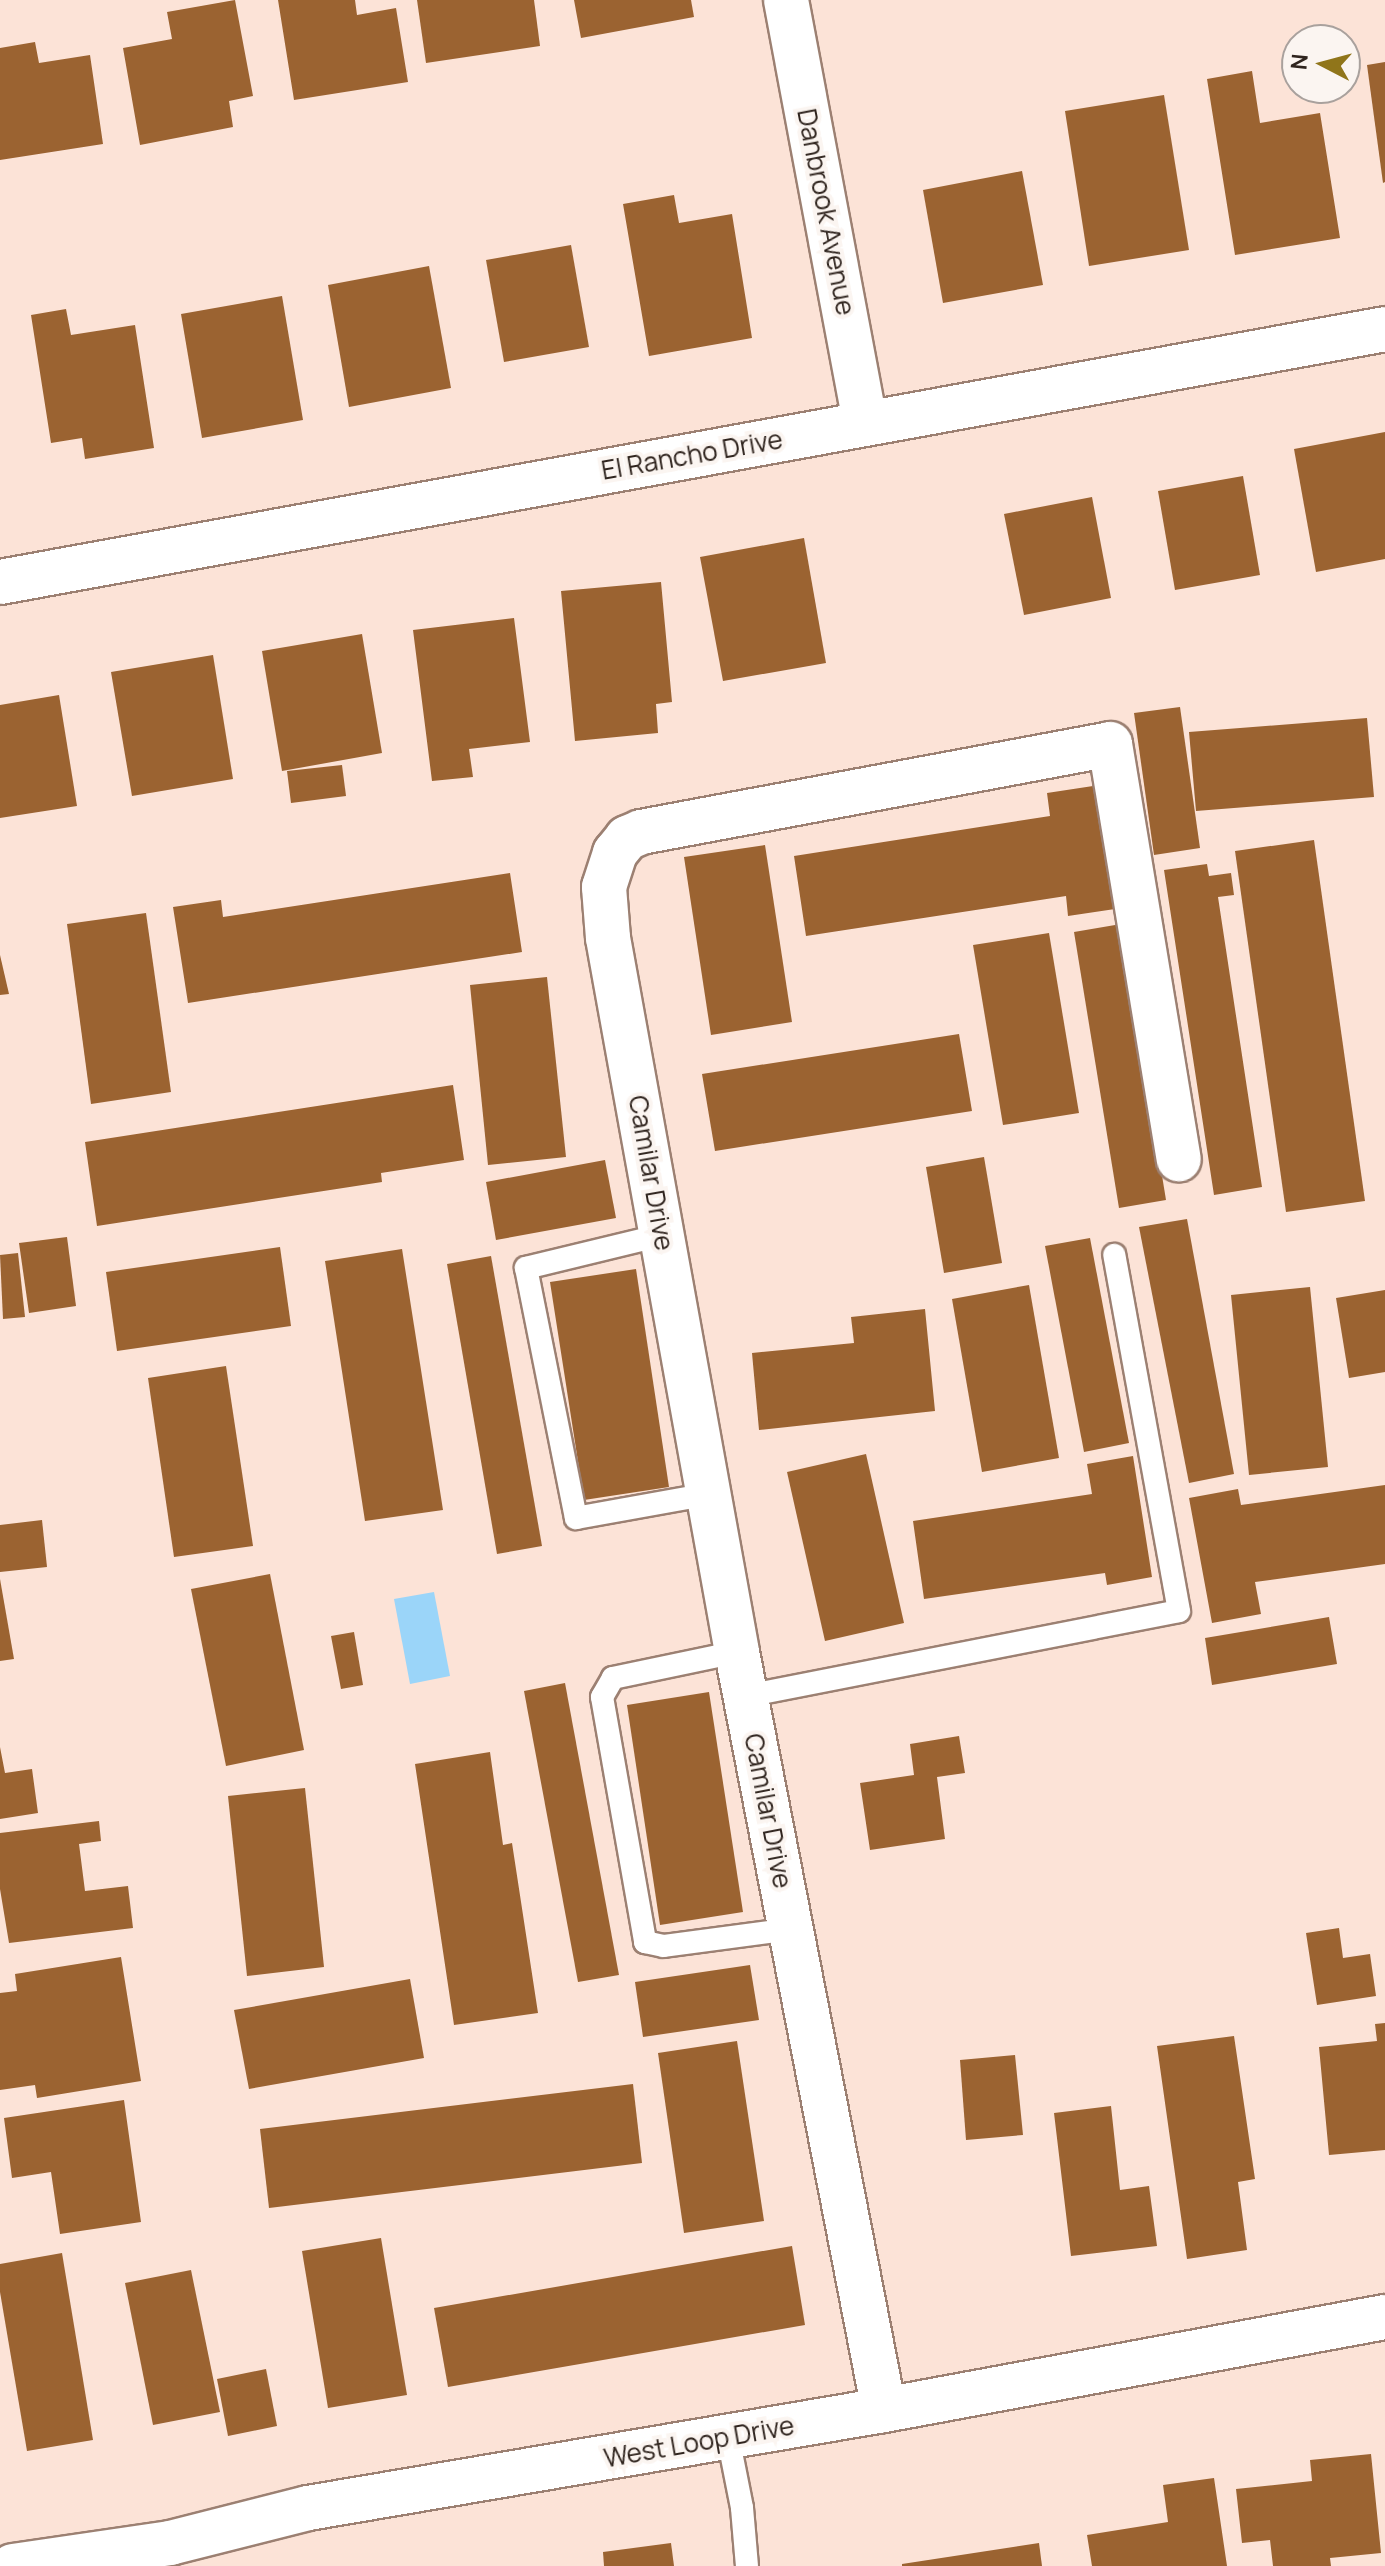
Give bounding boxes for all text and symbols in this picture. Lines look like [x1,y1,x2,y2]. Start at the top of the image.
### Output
north arrow [1281,24,1361,104]
text: N [1283,52,1315,71]
street label: Danbrook Avenue [791,106,861,318]
street label: El Rancho Drive [599,424,785,486]
street label: Camilar Drive [622,1093,680,1253]
street label: Camilar Drive [738,1731,798,1891]
street label: West Loop Drive [601,2410,797,2474]

